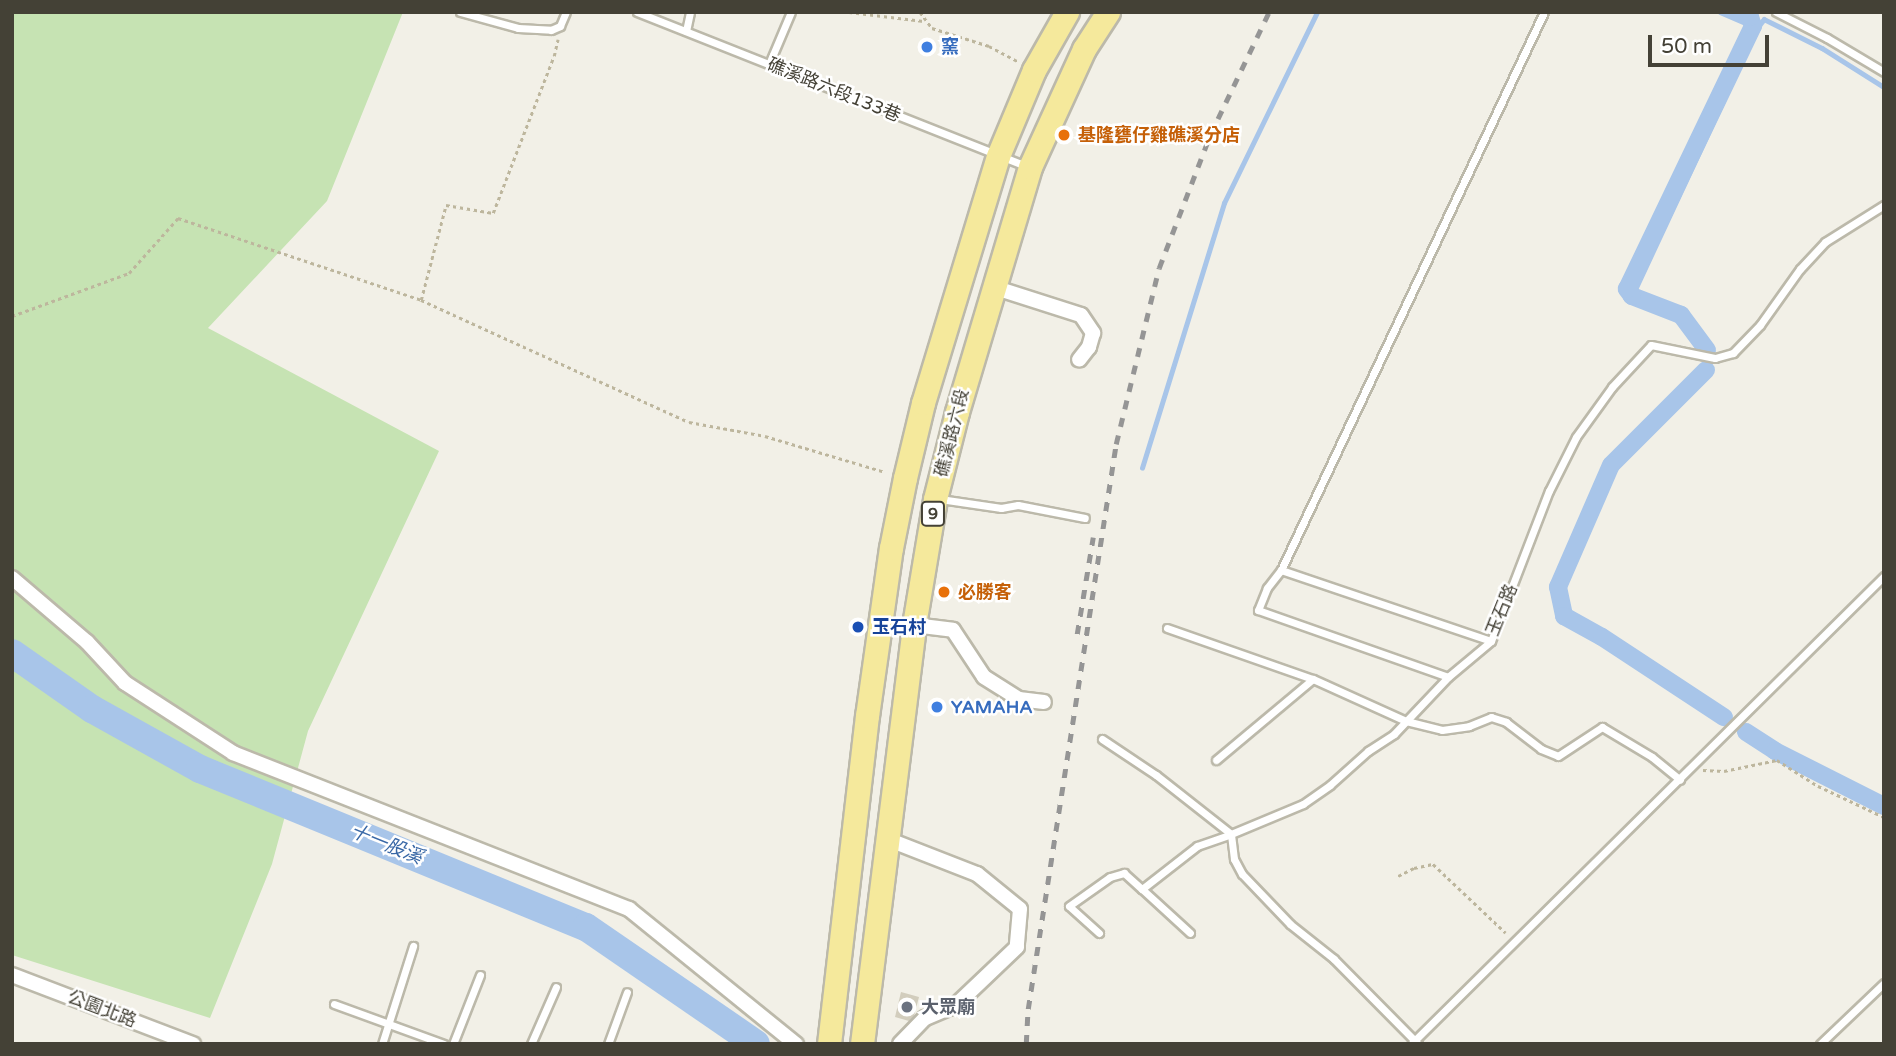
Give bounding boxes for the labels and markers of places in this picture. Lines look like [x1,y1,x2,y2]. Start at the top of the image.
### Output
place label: 窯 [941,36,959,58]
marker: 窯 [919,39,935,55]
place label: 基隆甕仔雞礁溪分店 [1078,124,1240,146]
marker: 基隆甕仔雞礁溪分店 [1056,127,1072,143]
place label: 必勝客 [958,581,1012,603]
marker: 必勝客 [936,584,952,600]
place label: 玉石村 [872,616,926,638]
marker: 玉石村 [850,619,866,635]
place label: YAMAHA [951,696,1033,718]
marker: YAMAHA [929,699,945,715]
place label: 大眾廟 [921,996,975,1018]
marker: 大眾廟 [899,999,915,1015]

